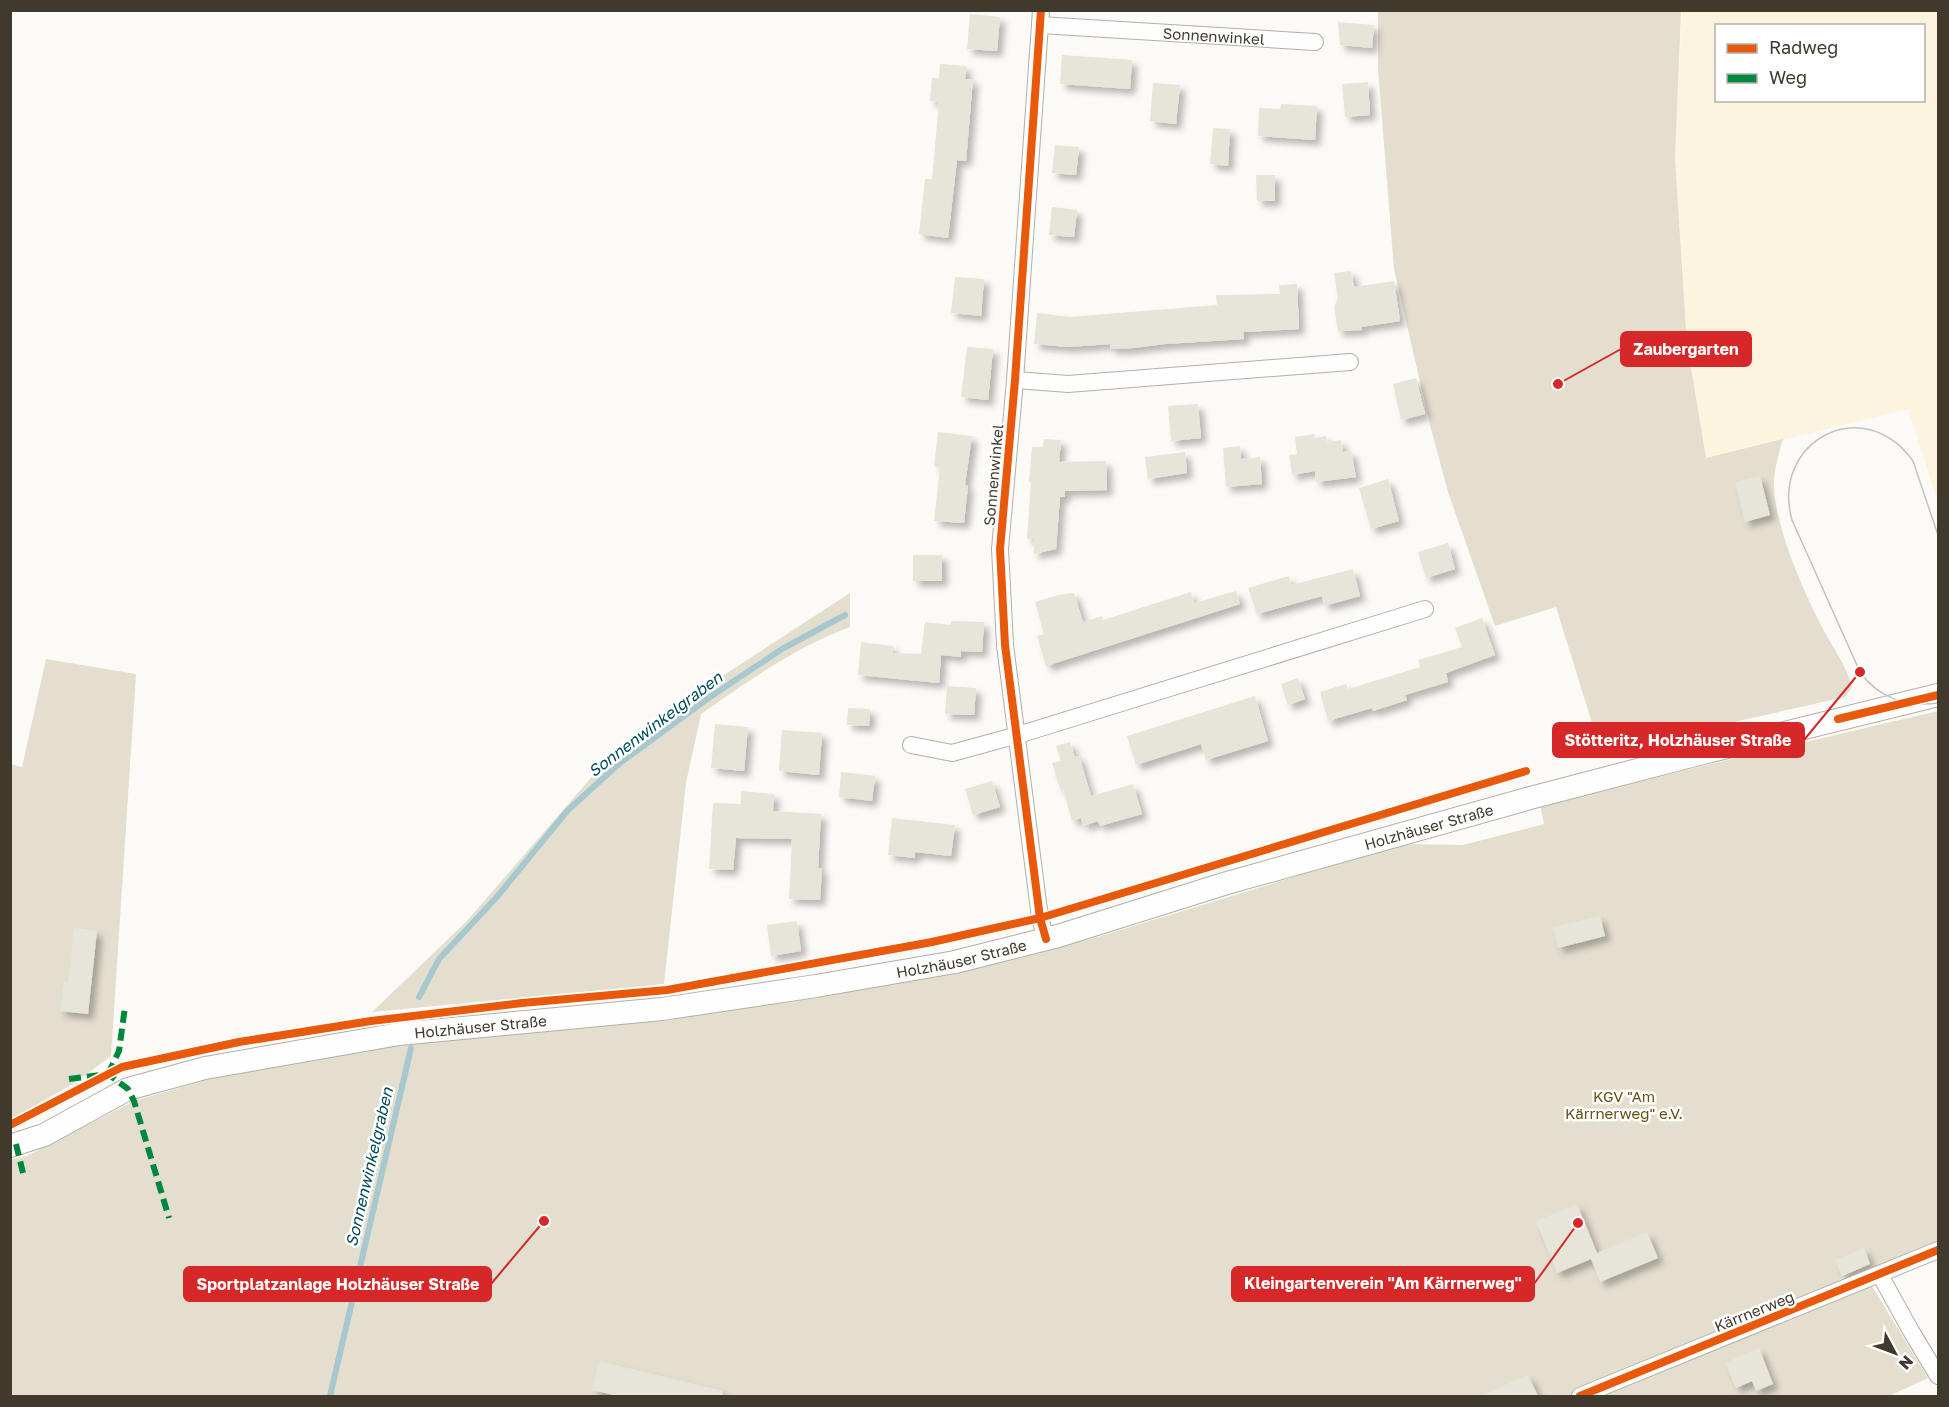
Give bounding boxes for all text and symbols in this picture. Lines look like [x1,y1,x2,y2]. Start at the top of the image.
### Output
street label: Sonnenwinkel [1162,24,1265,48]
legend [1715,24,1925,102]
text: Radweg [1769,36,1838,58]
text: Weg [1769,66,1807,88]
callout: Zaubergarten [1621,332,1751,366]
text: Zaubergarten [1633,339,1739,359]
street label: Sonnenwinkel [980,423,1006,527]
water label: Sonnenwinkelgraben [584,666,727,781]
callout: Stötteritz, Holzhäuser Straße [1553,723,1804,757]
text: Stötteritz, Holzhäuser Straße [1564,730,1792,750]
street label: Holzhäuser Straße [1362,800,1495,853]
street label: Holzhäuser Straße [895,935,1029,981]
street label: Holzhäuser Straße [413,1011,548,1042]
water label: Sonnenwinkelgraben [341,1084,397,1248]
park label: KGV "Am Kärrnerweg" e.V. [1565,1087,1683,1122]
callout: Sportplatzanlage Holzhäuser Straße [184,1267,491,1301]
callout: Kleingartenverein "Am Kärrnerweg" [1232,1267,1534,1301]
text: Kleingartenverein "Am Kärrnerweg" [1244,1273,1522,1293]
text: Sportplatzanlage Holzhäuser Straße [196,1274,480,1294]
street label: Kärrnerweg [1712,1287,1796,1335]
north arrow [1865,1323,1925,1383]
text: N [1895,1352,1918,1374]

